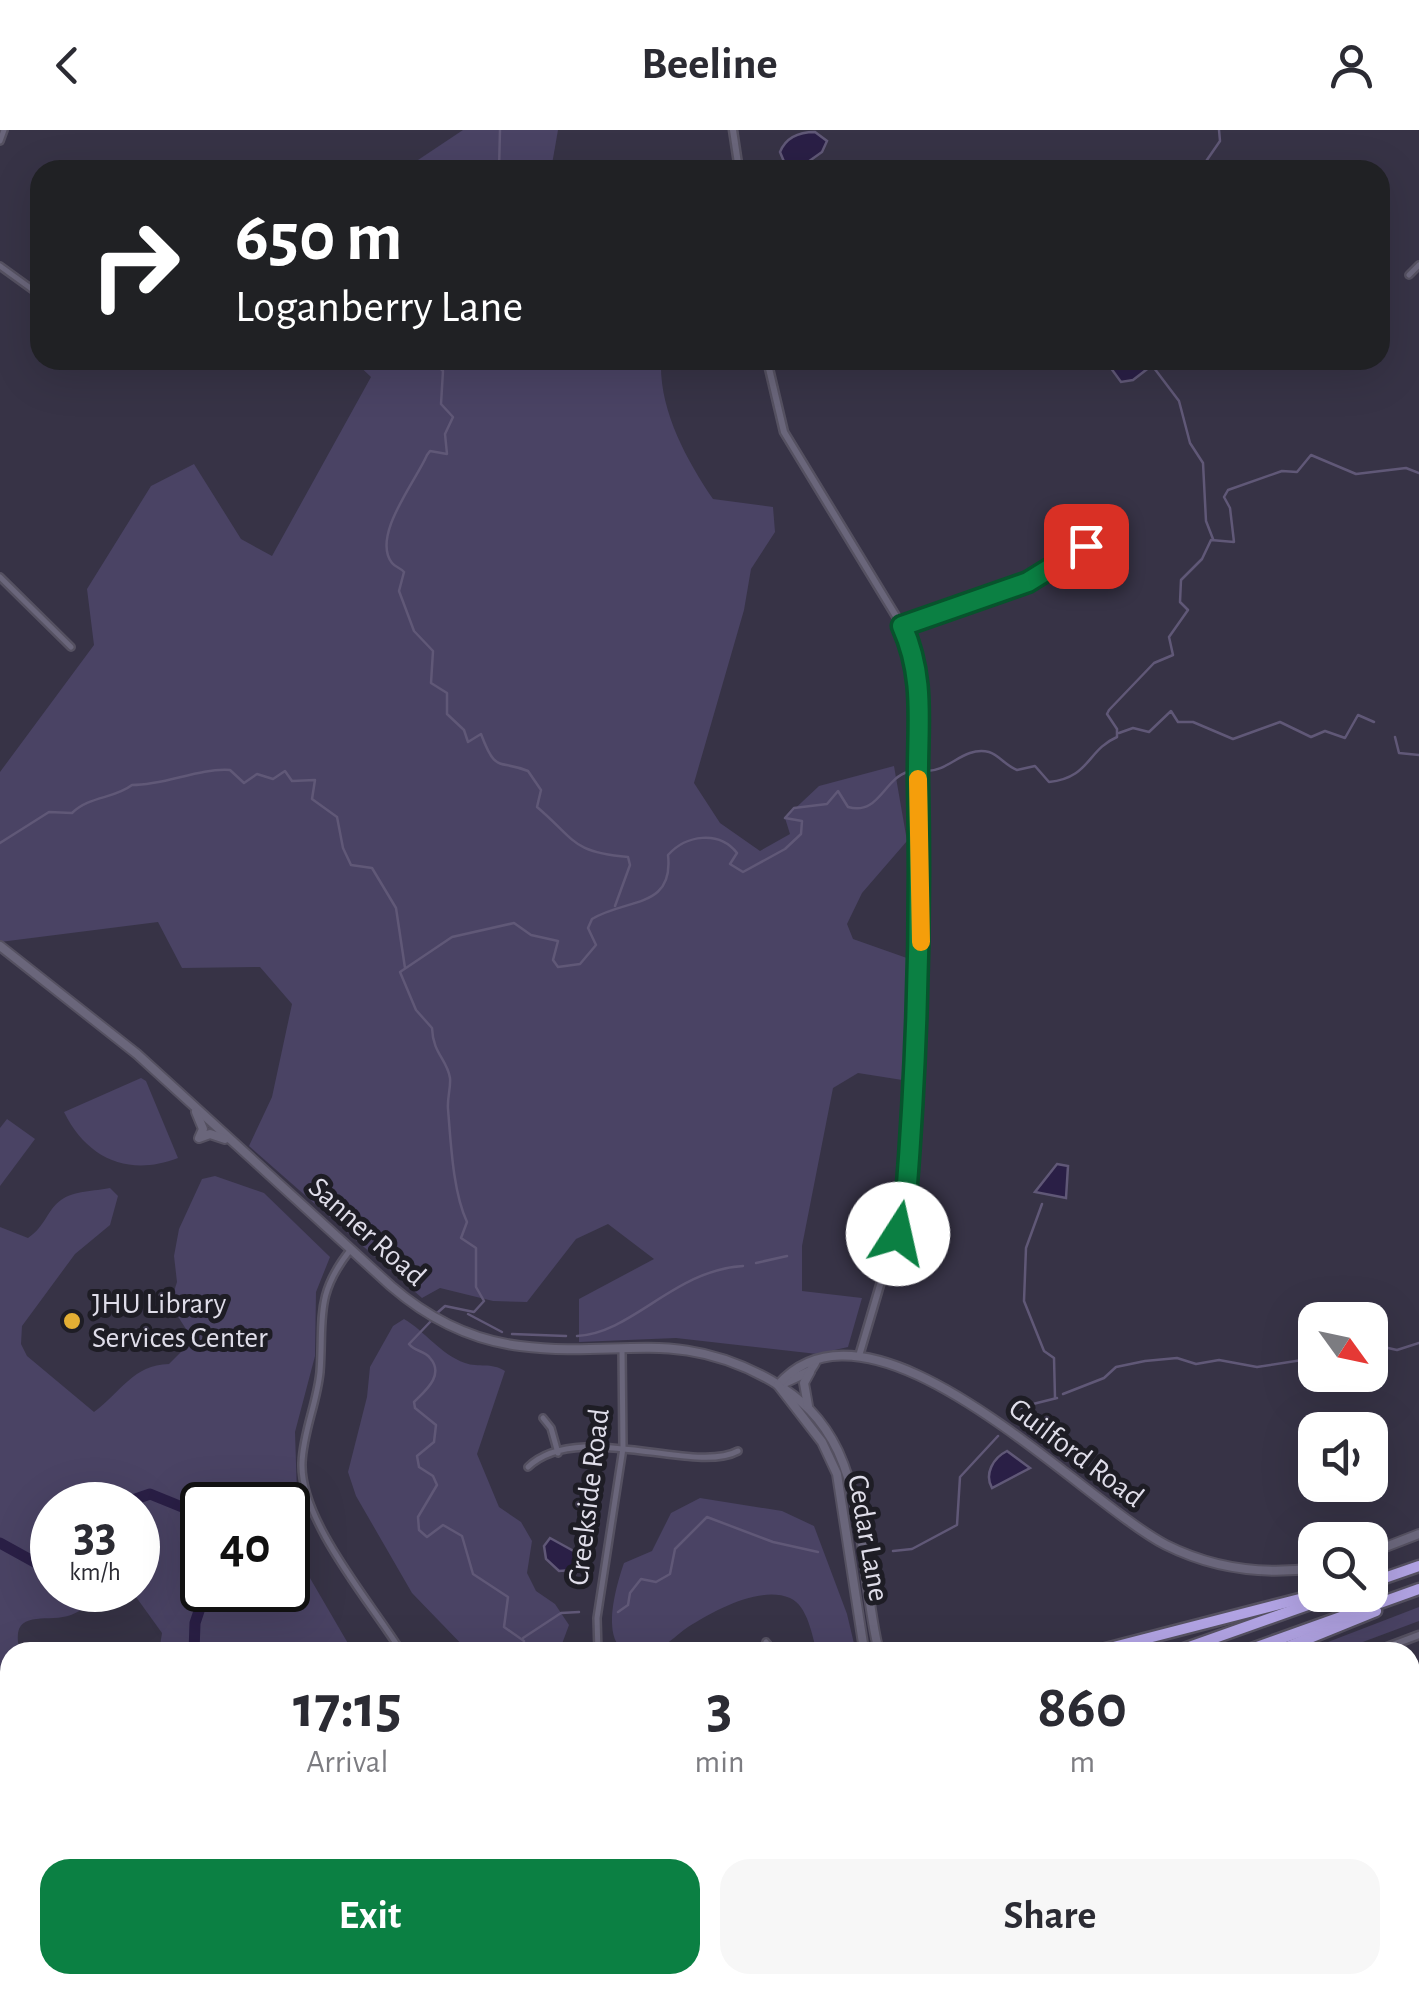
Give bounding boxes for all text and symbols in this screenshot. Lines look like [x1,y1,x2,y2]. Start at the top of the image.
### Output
icon: back [40,38,95,93]
icon: person [1324,38,1379,93]
text: Beeline [641,42,778,87]
icon: right [70,200,200,330]
text: 650 m [235,203,403,273]
text: Loganberry Lane [235,285,523,330]
pin [1044,504,1129,589]
icon: arrive [1059,519,1114,574]
street label: Sanner Road [303,1172,431,1292]
position arrow [846,1182,950,1286]
place label: JHU Library Services Center [92,1289,268,1353]
north arrow [1298,1302,1388,1392]
map controls [1298,1302,1388,1612]
marker: JHU Library Services Center [61,1310,83,1332]
street label: Guilford Road [1003,1393,1149,1513]
street label: Creekside Road [563,1407,615,1587]
button: sound [1298,1412,1388,1502]
street label: Cedar Lane [842,1472,894,1604]
speed limit sign: 40 [180,1482,310,1612]
text: 33 [73,1510,117,1560]
button: search [1298,1522,1388,1612]
text: km/h [69,1560,121,1585]
text: 17:15 [293,1678,402,1738]
text: 3 [707,1678,732,1738]
text: 860 [1037,1678,1127,1738]
text: Arrival [306,1746,388,1778]
text: min [695,1746,744,1778]
text: m [1069,1746,1095,1778]
button: Exit [40,1859,700,1974]
button: Share [720,1859,1380,1974]

